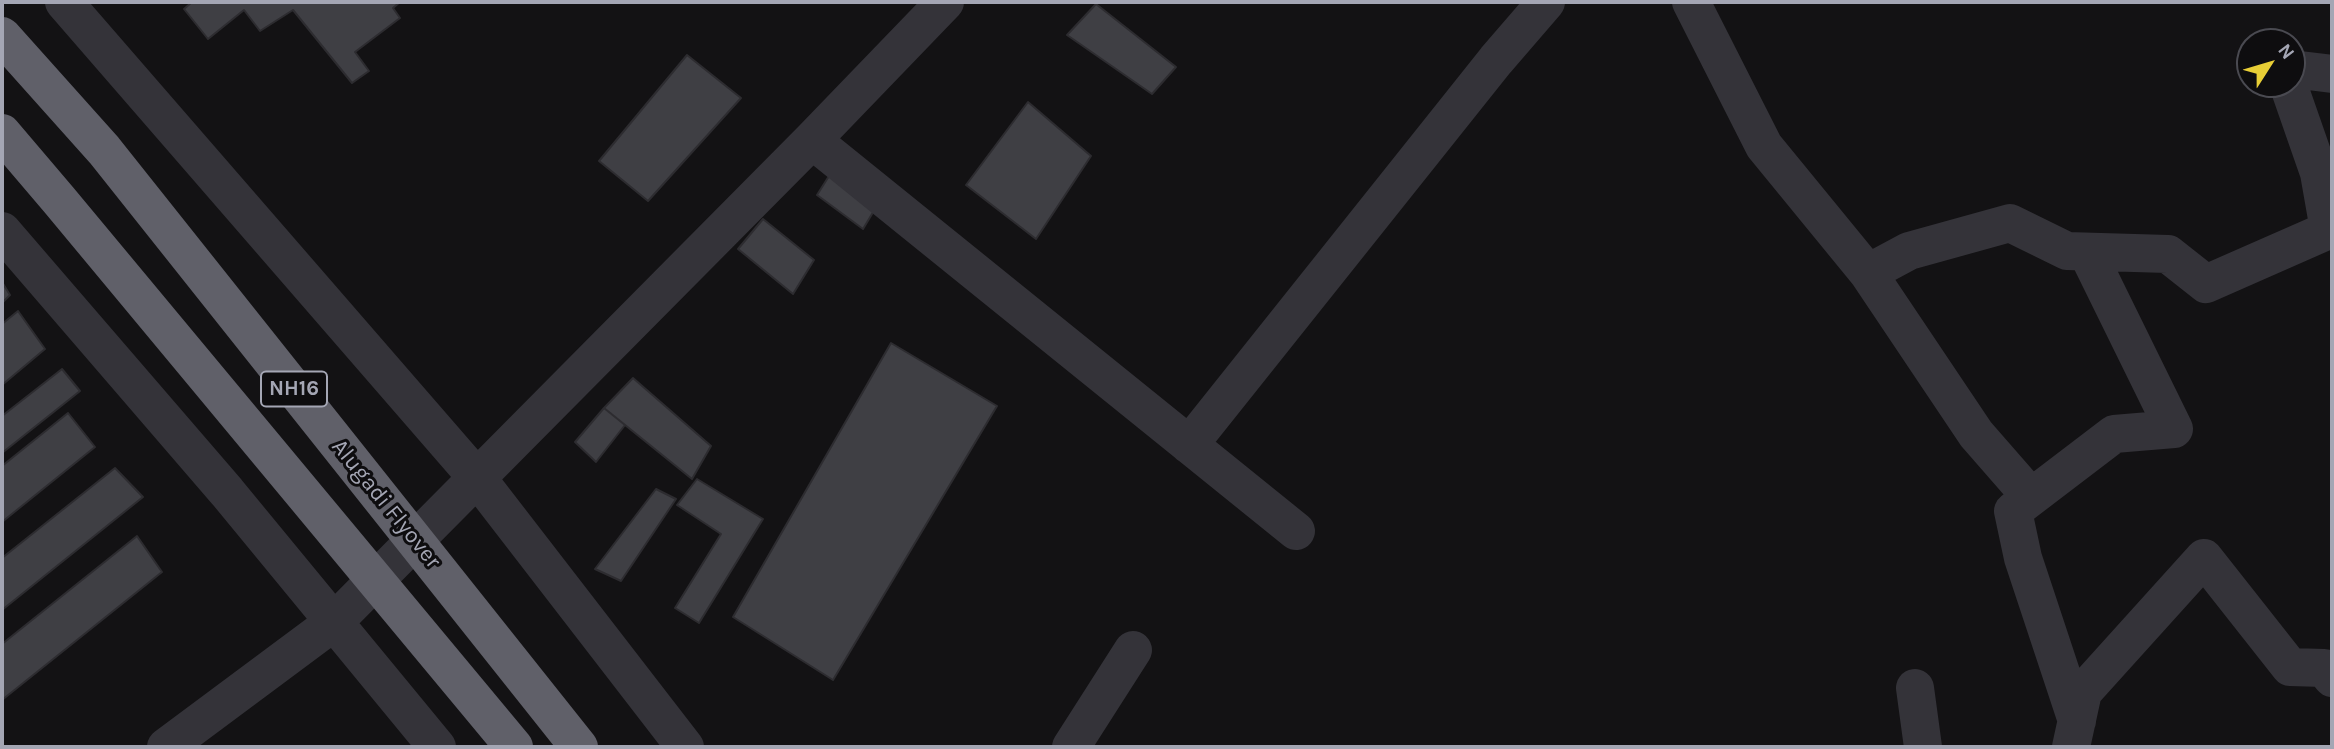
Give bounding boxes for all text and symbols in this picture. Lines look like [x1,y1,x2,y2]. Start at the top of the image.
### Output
north arrow [2236,28,2306,98]
text: N [2273,40,2299,64]
road number: NH16 [261,372,327,406]
street label: Alugadi Flyover [325,434,447,574]

